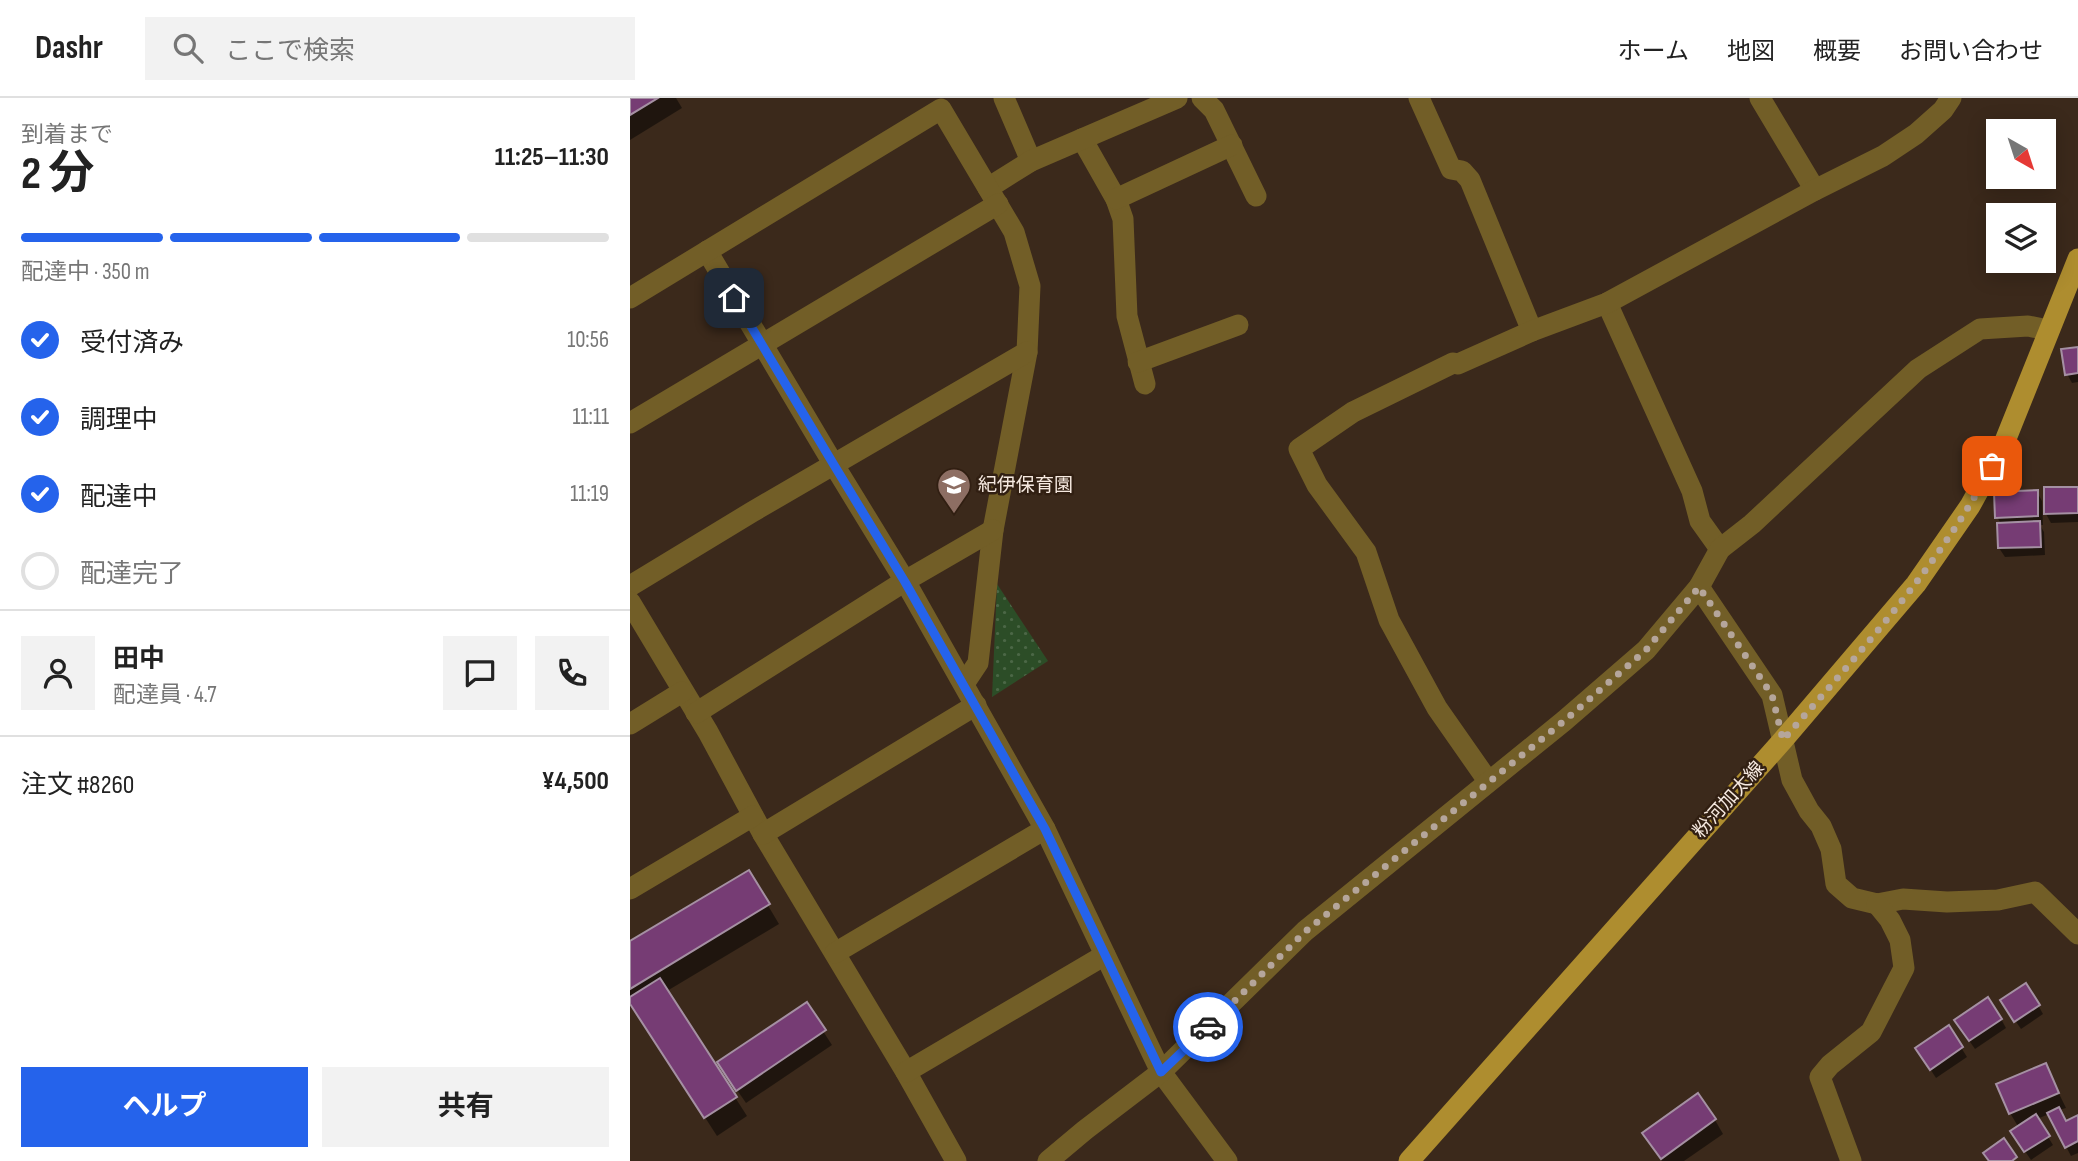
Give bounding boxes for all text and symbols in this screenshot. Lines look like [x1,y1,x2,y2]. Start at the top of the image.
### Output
search box [145,17,635,80]
text: Dashr [35,28,103,68]
icon: search [169,29,207,67]
text: ここで検索 [225,36,355,67]
text: ホーム [1618,37,1689,66]
text: 地図 [1727,37,1775,66]
text: 概要 [1813,37,1861,66]
text: お問い合わせ [1899,37,2043,66]
north arrow [1986,119,2056,189]
map controls [1986,119,2056,273]
text: 到着まで [21,121,113,149]
text: 11:25–11:30 [495,142,609,173]
text: 2 分 [21,147,94,202]
button: layers [1986,203,2056,273]
text: 配達中 · 350 m [21,258,149,286]
pin [704,268,764,328]
icon: home [715,279,753,317]
icon: check [21,321,59,359]
text: 10:56 [567,326,609,354]
text: 受付済み [80,328,184,359]
icon: check [21,398,59,436]
text: 11:11 [572,403,609,431]
text: 調理中 [80,405,158,436]
pin [1962,436,2022,496]
icon: bag [1973,447,2011,485]
school or university icon: 紀伊保育園 [935,466,973,515]
place label: 紀伊保育園 [978,474,1073,497]
icon: check [21,475,59,513]
text: 11:19 [570,480,609,508]
text: 配達中 [80,482,158,513]
text: 配達完了 [80,559,184,590]
button: person [21,636,95,710]
button: chat [443,636,517,710]
button: phone [535,636,609,710]
text: 田中 [113,644,165,675]
text: 配達員 · 4.7 [113,681,216,709]
street label: 粉河加太線 [1689,757,1769,843]
text: ¥4,500 [542,766,609,797]
text: 注文 #8260 [21,770,134,801]
courier [1173,992,1243,1062]
icon: car [1189,1008,1227,1046]
button: ヘルプ [21,1067,308,1147]
button: 共有 [322,1067,609,1147]

